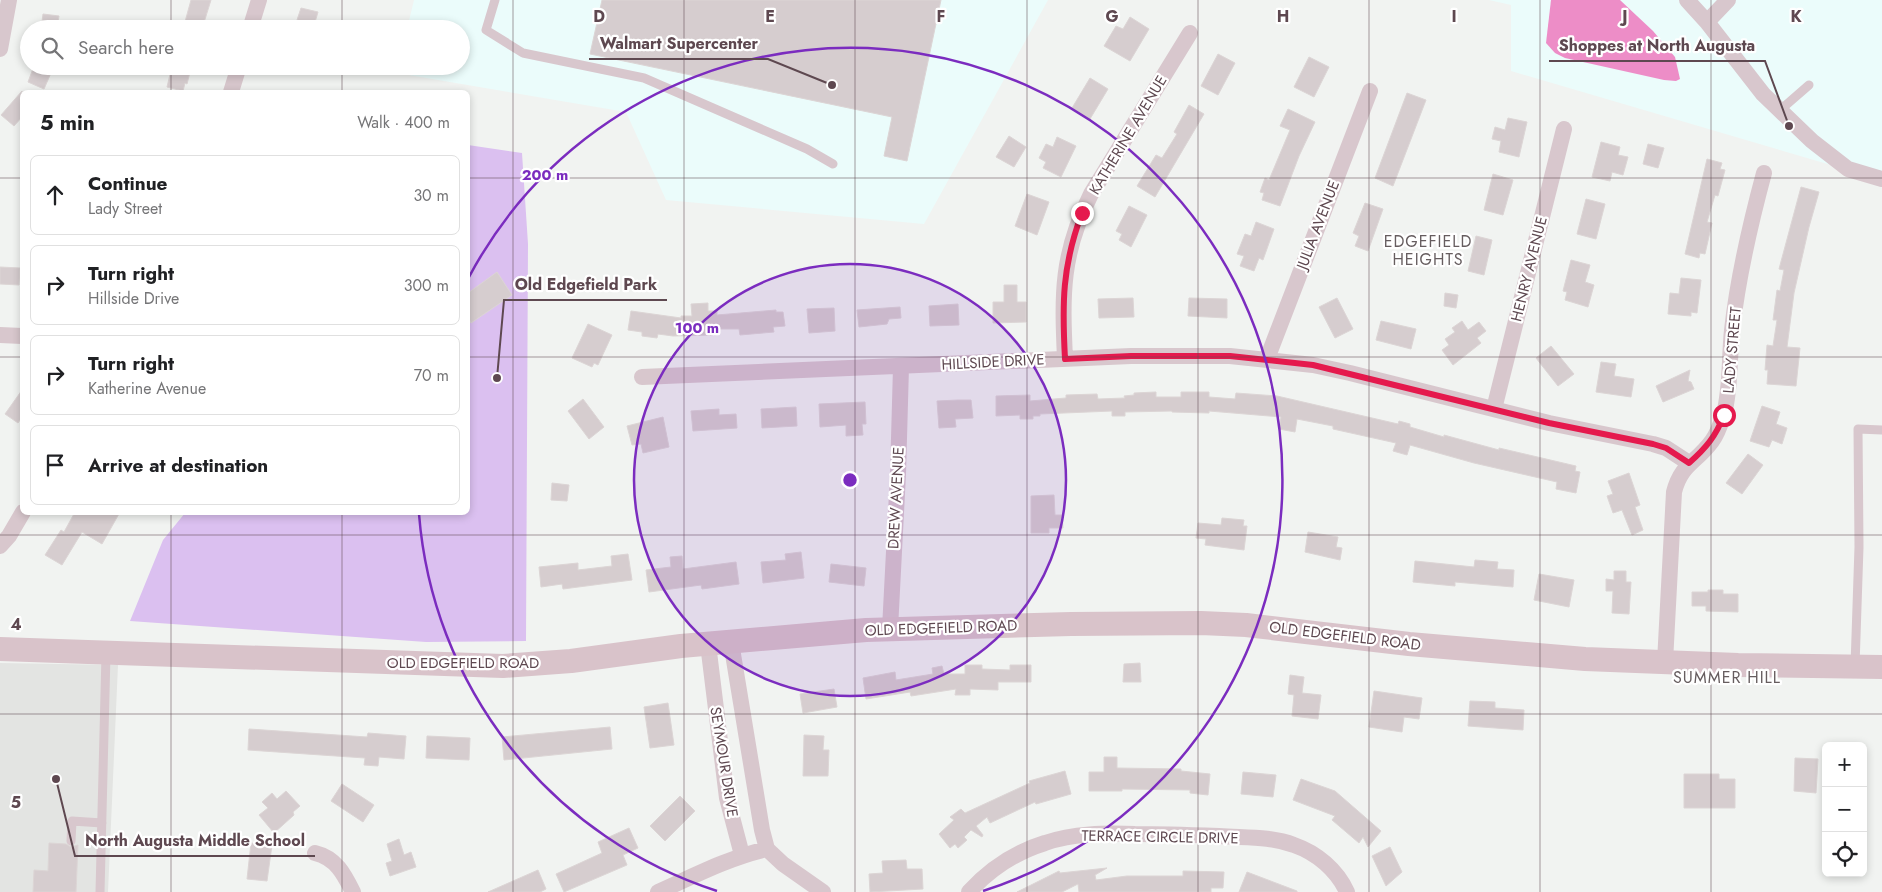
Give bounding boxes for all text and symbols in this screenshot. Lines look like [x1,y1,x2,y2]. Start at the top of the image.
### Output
text: D [593,5,605,28]
text: E [765,5,775,28]
text: F [937,5,945,28]
text: G [1105,5,1119,28]
text: H [1277,5,1289,28]
text: I [1451,5,1457,28]
text: J [1619,5,1628,28]
text: K [1790,5,1802,28]
search box [20,20,470,75]
callout: Walmart Supercenter [589,28,768,59]
callout: Shoppes at North Augusta [1549,30,1765,61]
text: Walmart Supercenter [600,32,759,55]
icon: search [38,34,66,62]
text: Search here [78,34,174,61]
text: Shoppes at North Augusta [1559,34,1755,57]
street label: KATHERINE AVENUE [1084,71,1172,199]
text: 5 min [40,108,95,138]
text: Walk · 400 m [357,111,450,134]
text: 200 m [522,164,568,186]
text: Continue [88,170,167,197]
street label: JULIA AVENUE [1290,177,1345,275]
icon: ahead [41,181,69,209]
text: 30 m [413,184,449,207]
text: Lady Street [88,197,162,220]
route end [1071,202,1094,225]
street label: HENRY AVENUE [1505,214,1553,324]
district label: EDGEFIELD HEIGHTS [1384,230,1472,271]
text: Turn right [88,260,174,287]
callout: Old Edgefield Park [504,269,667,300]
icon: right [41,271,69,299]
text: Old Edgefield Park [515,273,658,296]
text: 300 m [404,274,449,297]
text: Hillside Drive [88,287,179,310]
street label: LADY STREET [1717,306,1747,394]
text: 100 m [675,317,719,339]
street label: HILLSIDE DRIVE [941,348,1045,376]
text: Turn right [88,350,174,377]
icon: right [41,361,69,389]
text: 70 m [414,364,449,387]
text: Katherine Avenue [88,377,206,400]
route start [1713,404,1736,427]
street label: DREW AVENUE [882,446,910,550]
icon: arrive [41,451,69,479]
text: Arrive at destination [88,452,268,479]
centre of rings [841,471,859,489]
text: 4 [10,613,22,636]
street label: OLD EDGEFIELD ROAD [864,614,1018,642]
street label: OLD EDGEFIELD ROAD [1268,616,1422,656]
street label: OLD EDGEFIELD ROAD [387,652,539,674]
district label: SUMMER HILL [1673,666,1781,689]
street label: SEYMOUR DRIVE [704,705,744,819]
map controls [1822,742,1867,877]
button: + [1822,742,1867,787]
button: − [1822,787,1867,832]
text: 5 [11,791,21,814]
callout: North Augusta Middle School [75,825,315,856]
street label: TERRACE CIRCLE DRIVE [1081,825,1239,849]
text: North Augusta Middle School [85,829,305,852]
button: locate [1822,832,1867,877]

